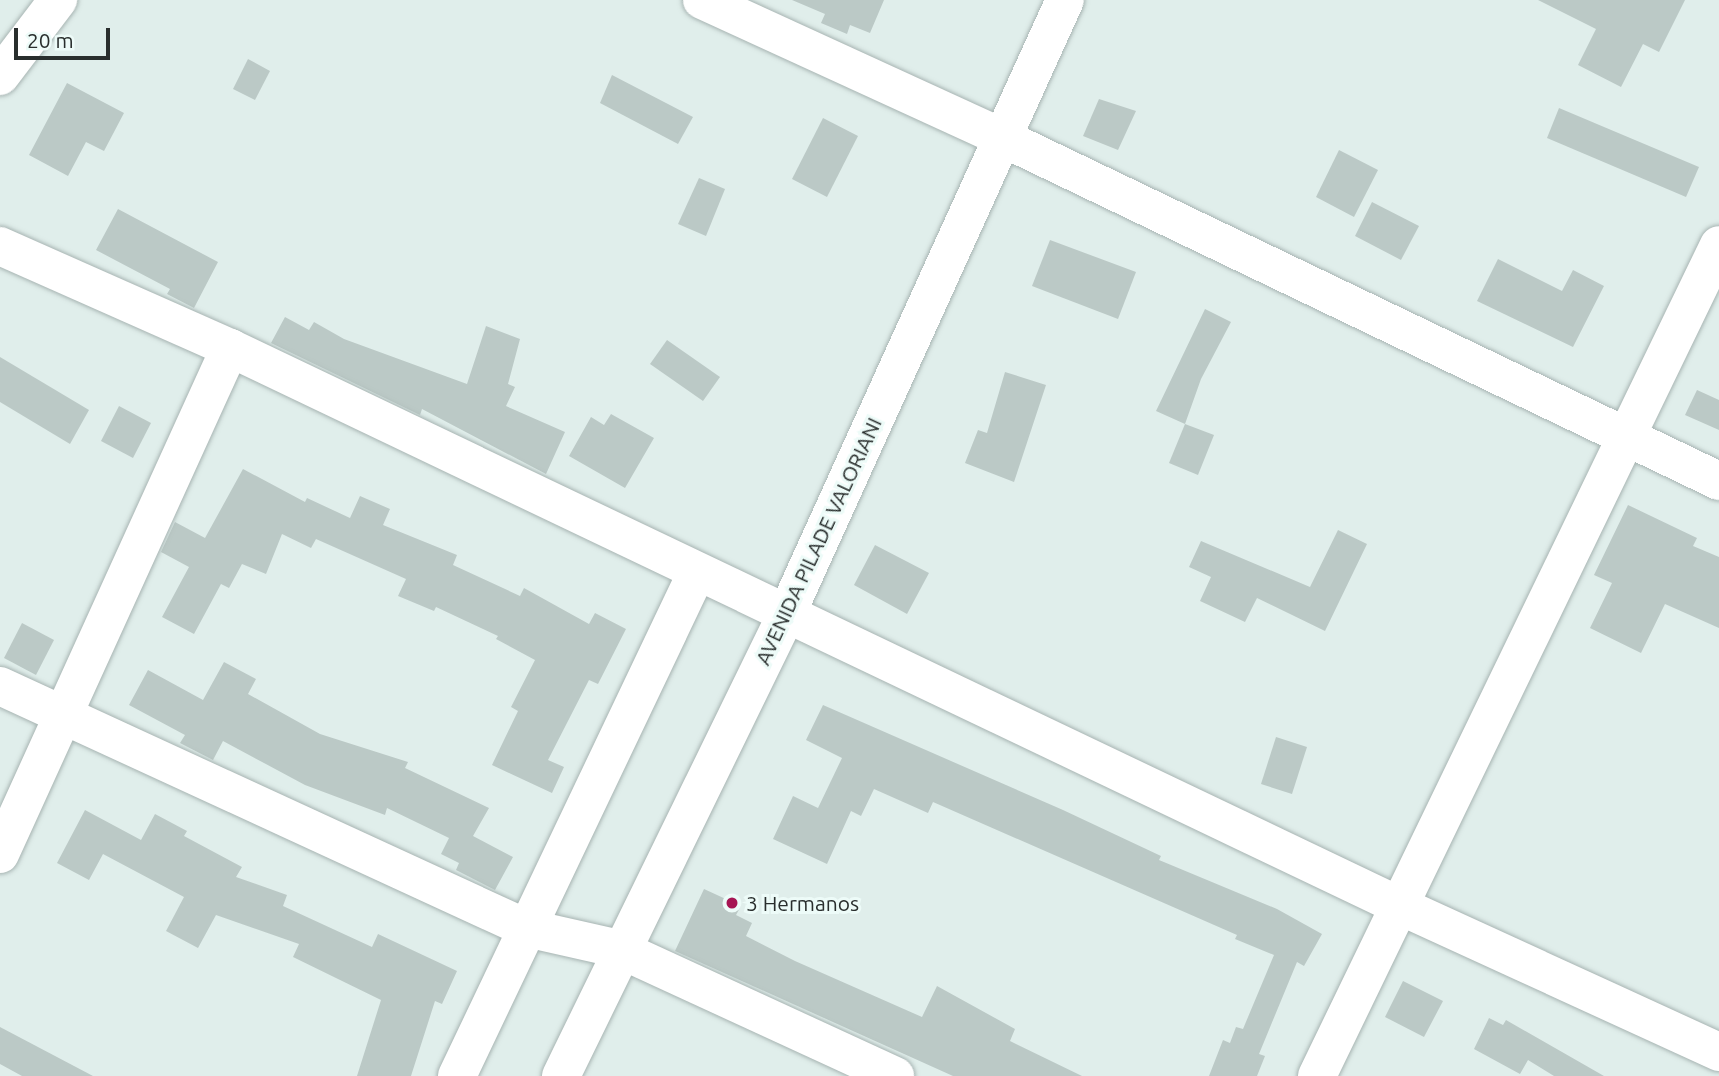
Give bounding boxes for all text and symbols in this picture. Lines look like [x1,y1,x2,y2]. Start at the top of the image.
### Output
scale bar [18,14,114,58]
text: 20 m [27,28,74,52]
street label: AVENIDA PILADE VALORIANI [750,413,886,669]
place label: 3 Hermanos [746,890,859,916]
marker: 3 Hermanos [724,895,740,911]

